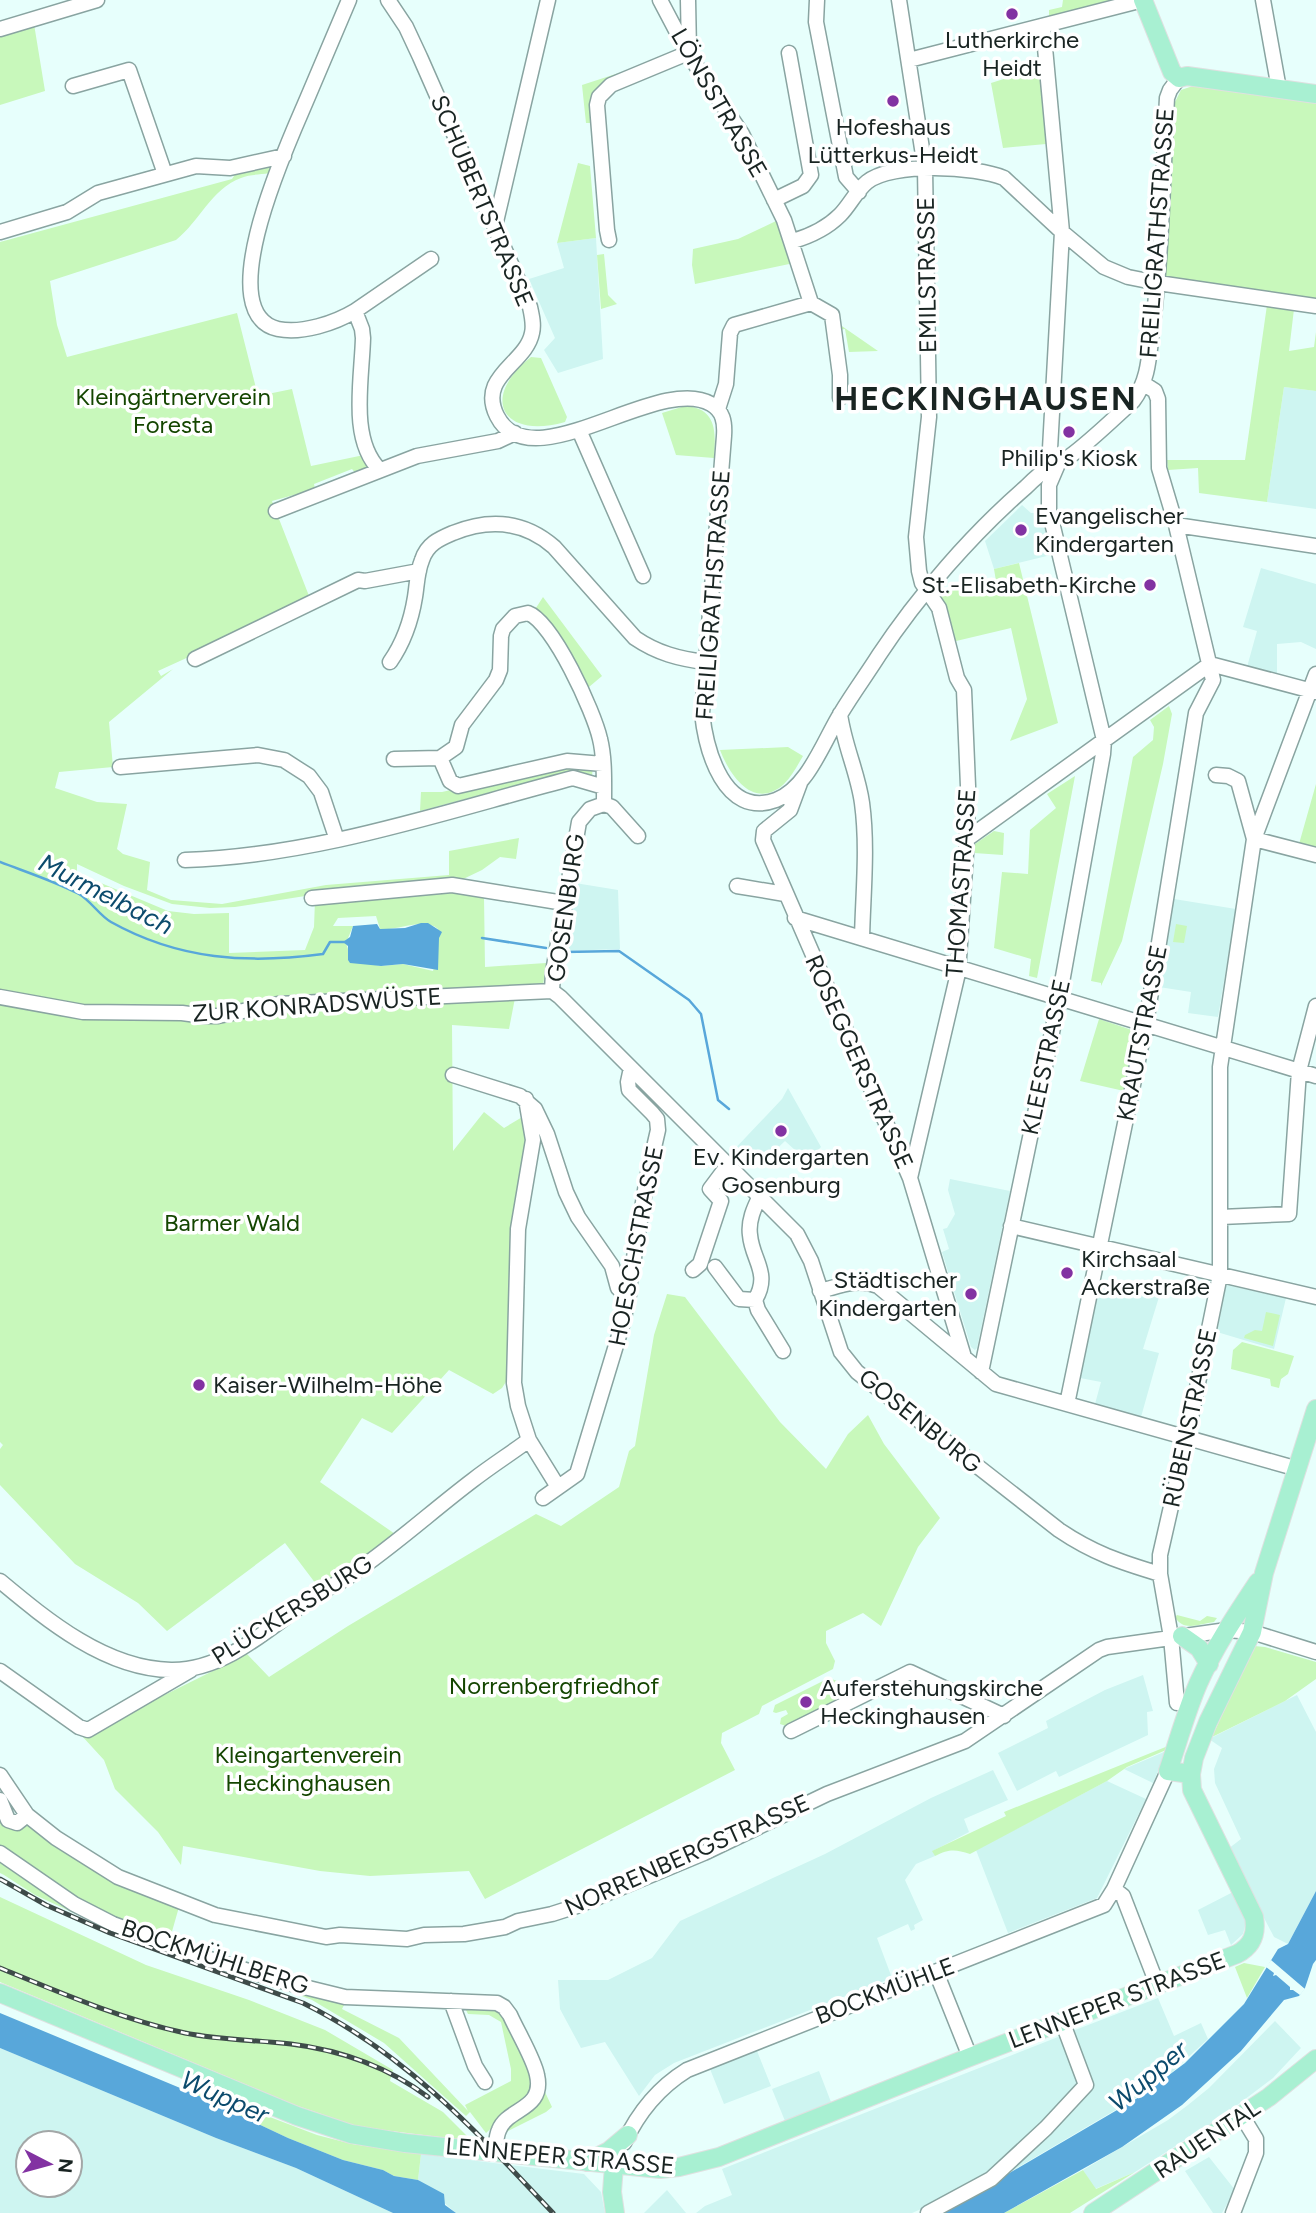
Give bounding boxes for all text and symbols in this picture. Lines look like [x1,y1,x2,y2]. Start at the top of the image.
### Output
marker: Lutherkirche Heidt [1004,6,1020,22]
street label: LÖNSSTRASSE [665,23,774,182]
place label: Lutherkirche Heidt [945,25,1079,82]
street label: SCHUBERTSTRASSE [425,91,540,311]
marker: Hofeshaus Lütterkus-Heidt [885,93,901,109]
street label: FREILIGRATHSTRASSE [1133,107,1180,359]
place label: Hofeshaus Lütterkus-Heidt [807,112,979,169]
street label: EMILSTRASSE [911,197,942,353]
district label: HECKINGHAUSEN [834,380,1138,418]
park label: Kleingärtnerverein Foresta [75,382,271,439]
marker: Philip's Kiosk [1061,424,1077,440]
place label: Philip's Kiosk [1001,443,1138,472]
street label: FREILIGRATHSTRASSE [689,469,736,721]
place label: Evangelischer Kindergarten [1035,501,1184,558]
marker: Evangelischer Kindergarten [1013,522,1029,538]
place label: St.-Elisabeth-Kirche [921,570,1136,599]
marker: St.-Elisabeth-Kirche [1142,577,1158,593]
street label: THOMASTRASSE [939,787,982,978]
street label: GOSENBURG [541,832,590,984]
water label: Murmelbach [33,846,179,942]
street label: KRAUTSTRASSE [1110,942,1173,1123]
street label: ROSEGGERSTRASSE [799,950,920,1173]
street label: KLEESTRASSE [1015,976,1076,1137]
street label: ZUR KONRADSWÜSTE [191,981,443,1028]
marker: Ev. Kindergarten Gosenburg [773,1123,789,1139]
place label: Ev. Kindergarten Gosenburg [693,1142,869,1199]
street label: HOESCHSTRASSE [602,1143,669,1349]
park label: Barmer Wald [164,1208,300,1237]
place label: Kirchsaal Ackerstraße [1081,1244,1210,1301]
place label: Städtischer Kindergarten [818,1265,957,1322]
marker: Kirchsaal Ackerstraße [1059,1265,1075,1281]
marker: Städtischer Kindergarten [963,1286,979,1302]
street label: RÜBENSTRASSE [1156,1326,1223,1510]
street label: GOSENBURG [853,1362,987,1479]
place label: Kaiser-Wilhelm-Höhe [213,1370,442,1399]
marker: Kaiser-Wilhelm-Höhe [191,1377,207,1393]
street label: PLÜCKERSBURG [206,1548,378,1671]
park label: Norrenbergfriedhof [449,1671,659,1700]
place label: Auferstehungskirche Heckinghausen [820,1673,1043,1730]
marker: Auferstehungskirche Heckinghausen [798,1694,814,1710]
park label: Kleingartenverein Heckinghausen [214,1740,402,1797]
street label: NORRENBERGSTRASSE [560,1787,814,1922]
street label: BOCKMÜHLBERG [118,1913,312,2000]
street label: LENNEPER STRASSE [1004,1945,1229,2054]
street label: BOCKMÜHLE [811,1951,959,2030]
water label: Wupper [1102,2033,1195,2118]
water label: Wupper [176,2063,275,2131]
street label: RAUENTAL [1148,2092,1266,2185]
north arrow [14,2129,84,2199]
street label: LENNEPER STRASSE [444,2131,676,2180]
text: N [53,2157,78,2174]

